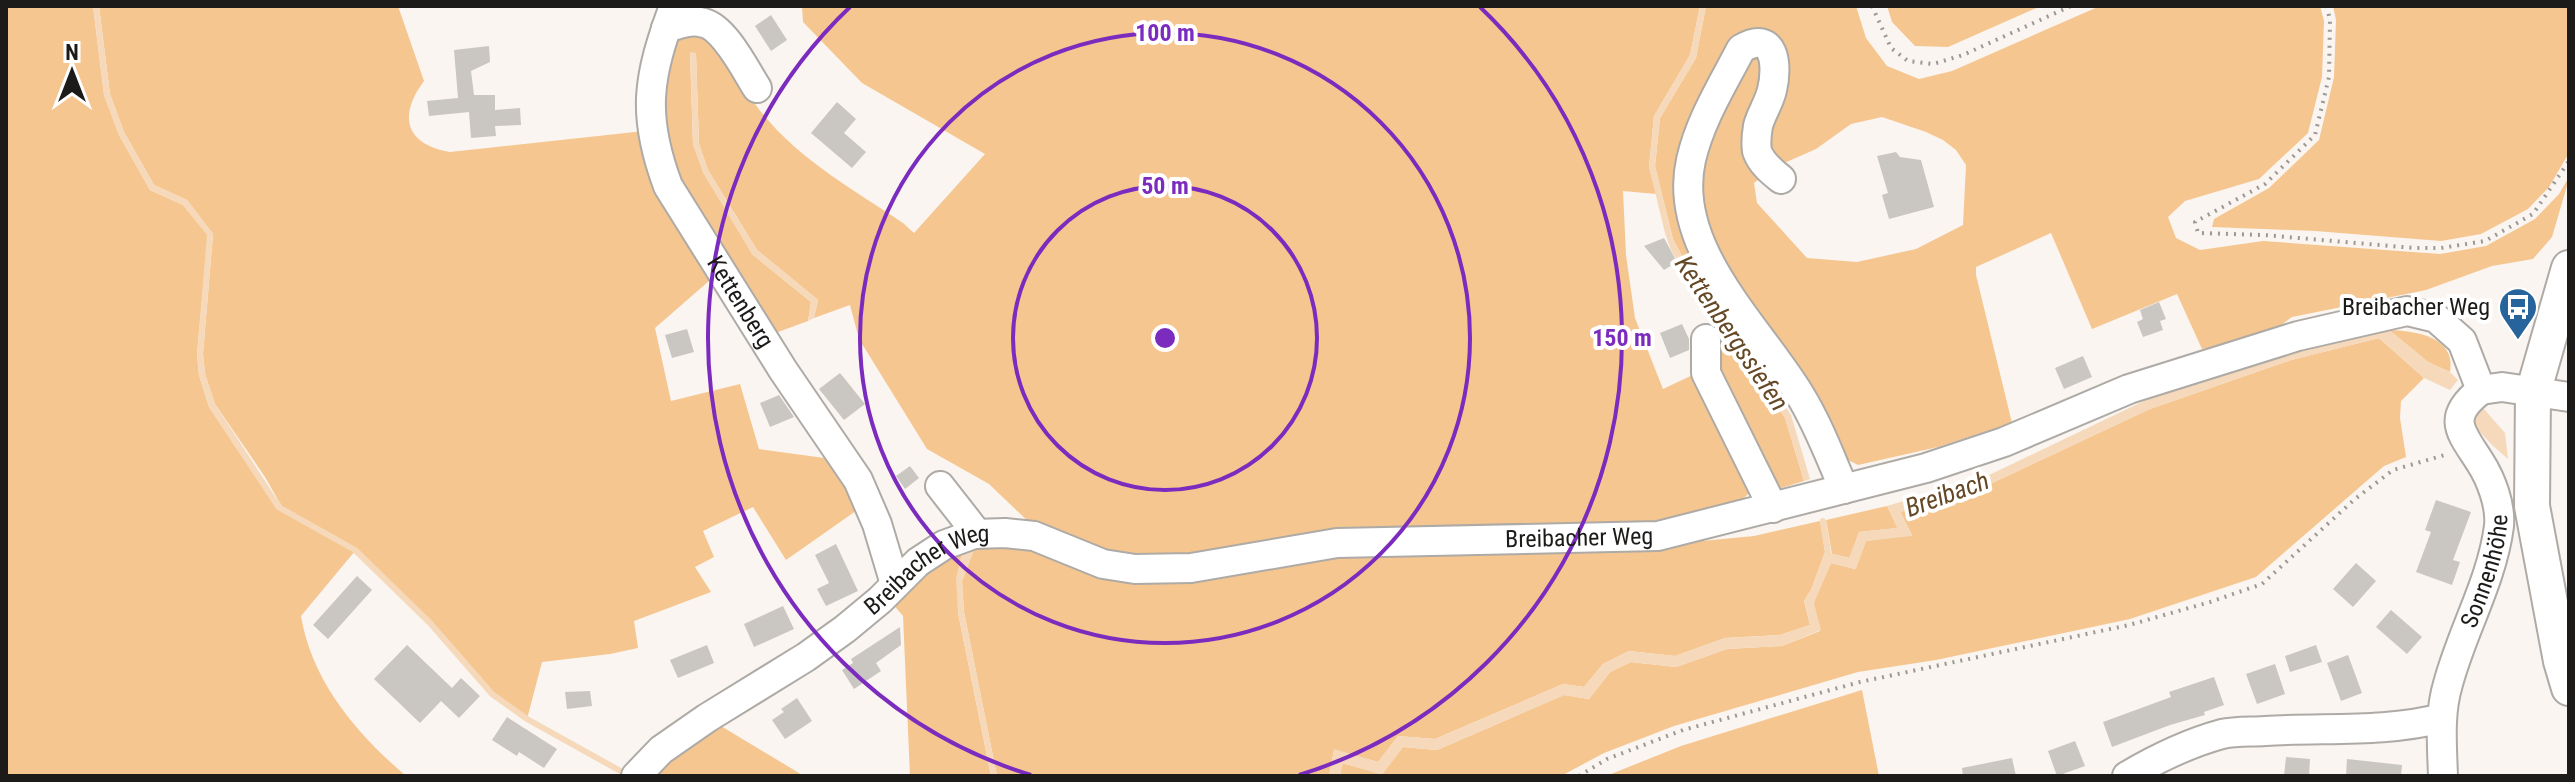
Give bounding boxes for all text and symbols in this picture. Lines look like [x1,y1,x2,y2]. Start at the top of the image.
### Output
text: 100 m [1135,19,1195,47]
north arrow [32,32,112,112]
text: N [65,40,79,65]
text: 50 m [1141,172,1189,200]
water label: Kettenbergssiefen [1669,250,1795,416]
street label: Kettenberg [701,251,780,353]
bus stop icon: Breibacher Weg [2497,286,2539,341]
place label: Breibacher Weg [2342,293,2490,321]
centre of rings [1151,324,1179,352]
text: 150 m [1592,324,1652,352]
water label: Breibach [1901,465,1993,523]
street label: Sonnenhöhe [2455,514,2513,632]
street label: Breibacher Weg [859,520,990,621]
street label: Breibacher Weg [1505,522,1654,553]

